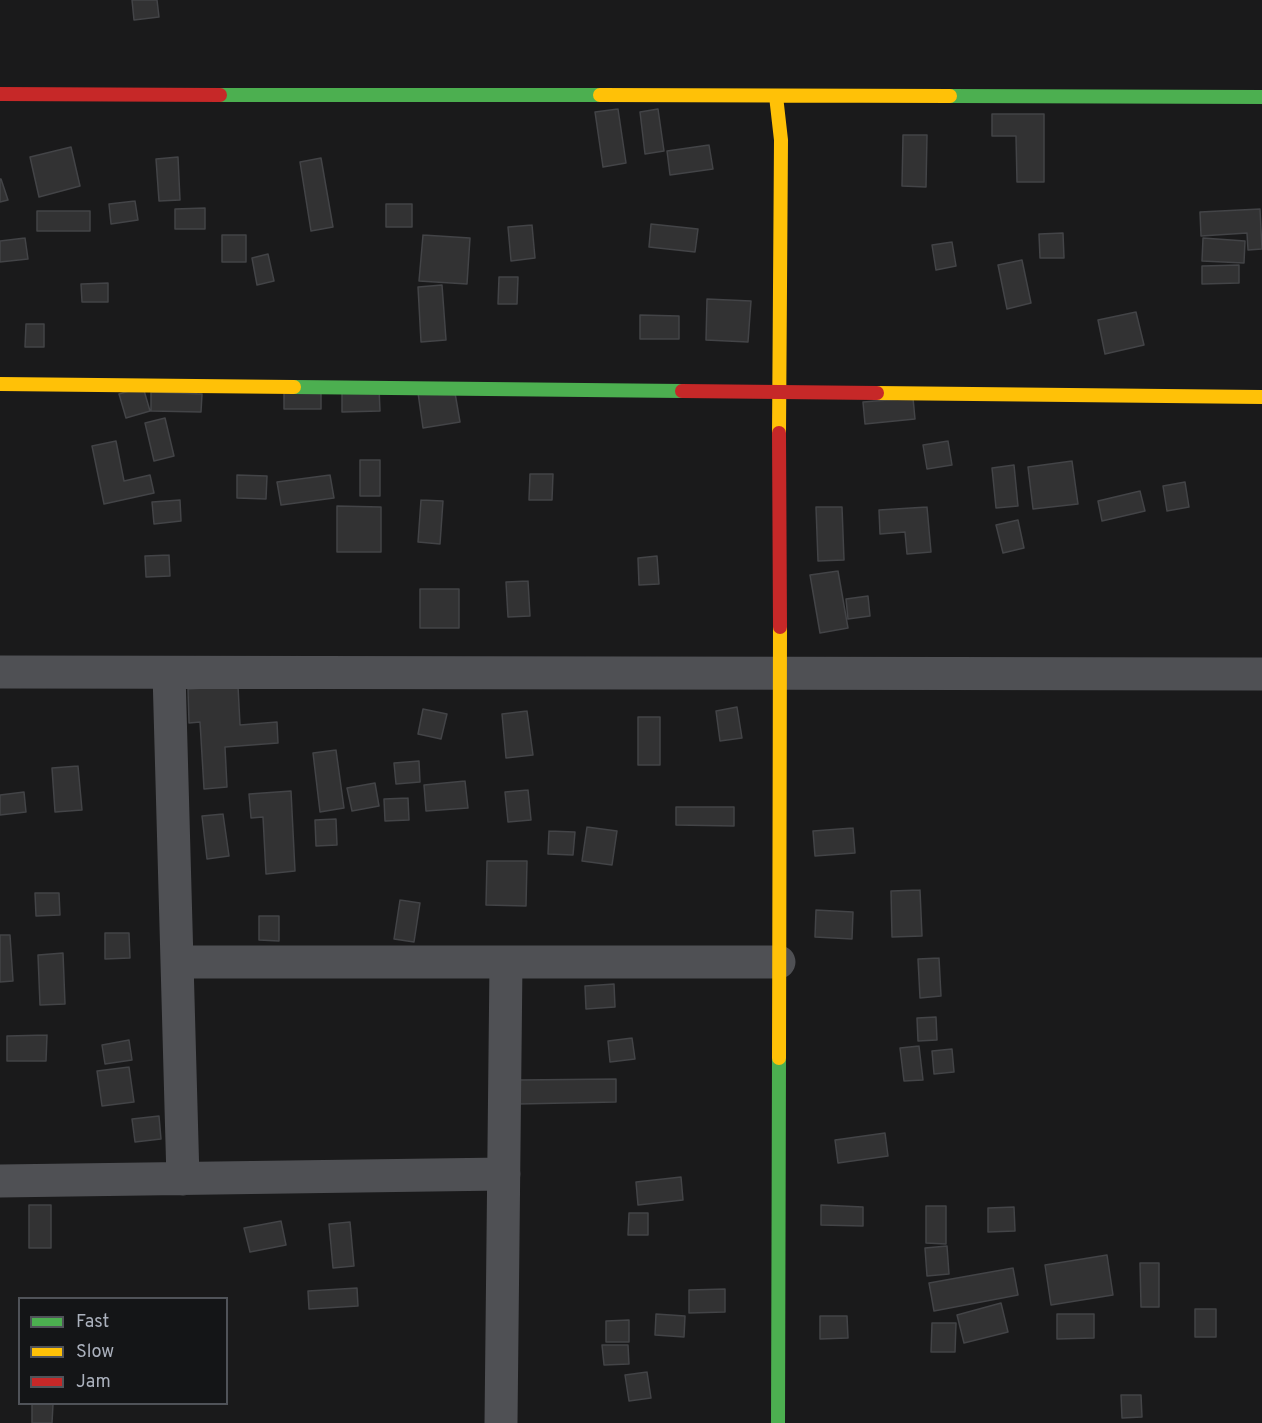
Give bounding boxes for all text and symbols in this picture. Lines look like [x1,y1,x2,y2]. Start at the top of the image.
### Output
legend [18,1297,228,1405]
text: Fast [76,1311,109,1334]
text: Slow [76,1341,114,1364]
text: Jam [76,1371,111,1394]

